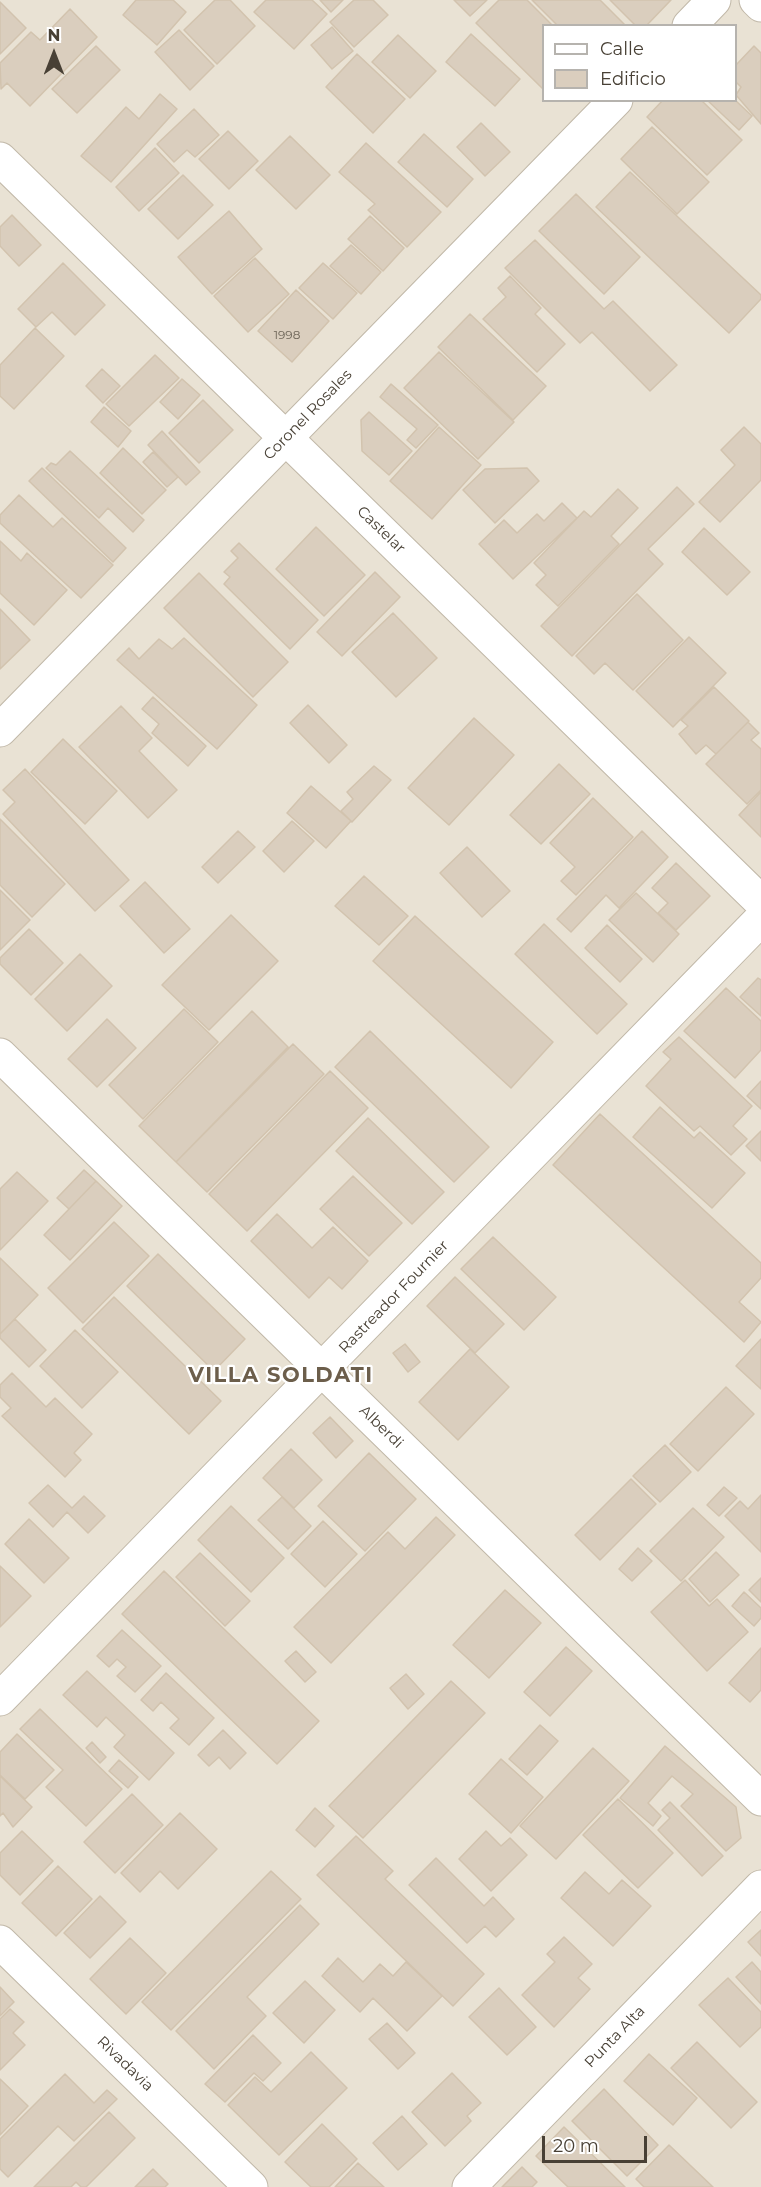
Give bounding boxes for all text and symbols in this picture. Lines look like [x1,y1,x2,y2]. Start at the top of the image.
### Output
north arrow [24,24,84,84]
legend [542,24,737,102]
text: N [48,26,60,45]
text: Calle [600,38,644,60]
text: Edificio [600,68,666,90]
house number: 1998 [274,328,300,342]
street label: Coronel Rosales [260,366,356,464]
street label: Castelar [353,503,409,557]
street label: Rastreador Fournier [335,1237,453,1357]
district label: VILLA SOLDATI [188,1363,374,1389]
street label: Alberdi [355,1402,407,1452]
street label: Punta Alta [581,2002,649,2072]
street label: Rivadavia [93,2033,157,2095]
scale bar [545,2124,650,2162]
text: 20 m [553,2135,599,2157]

